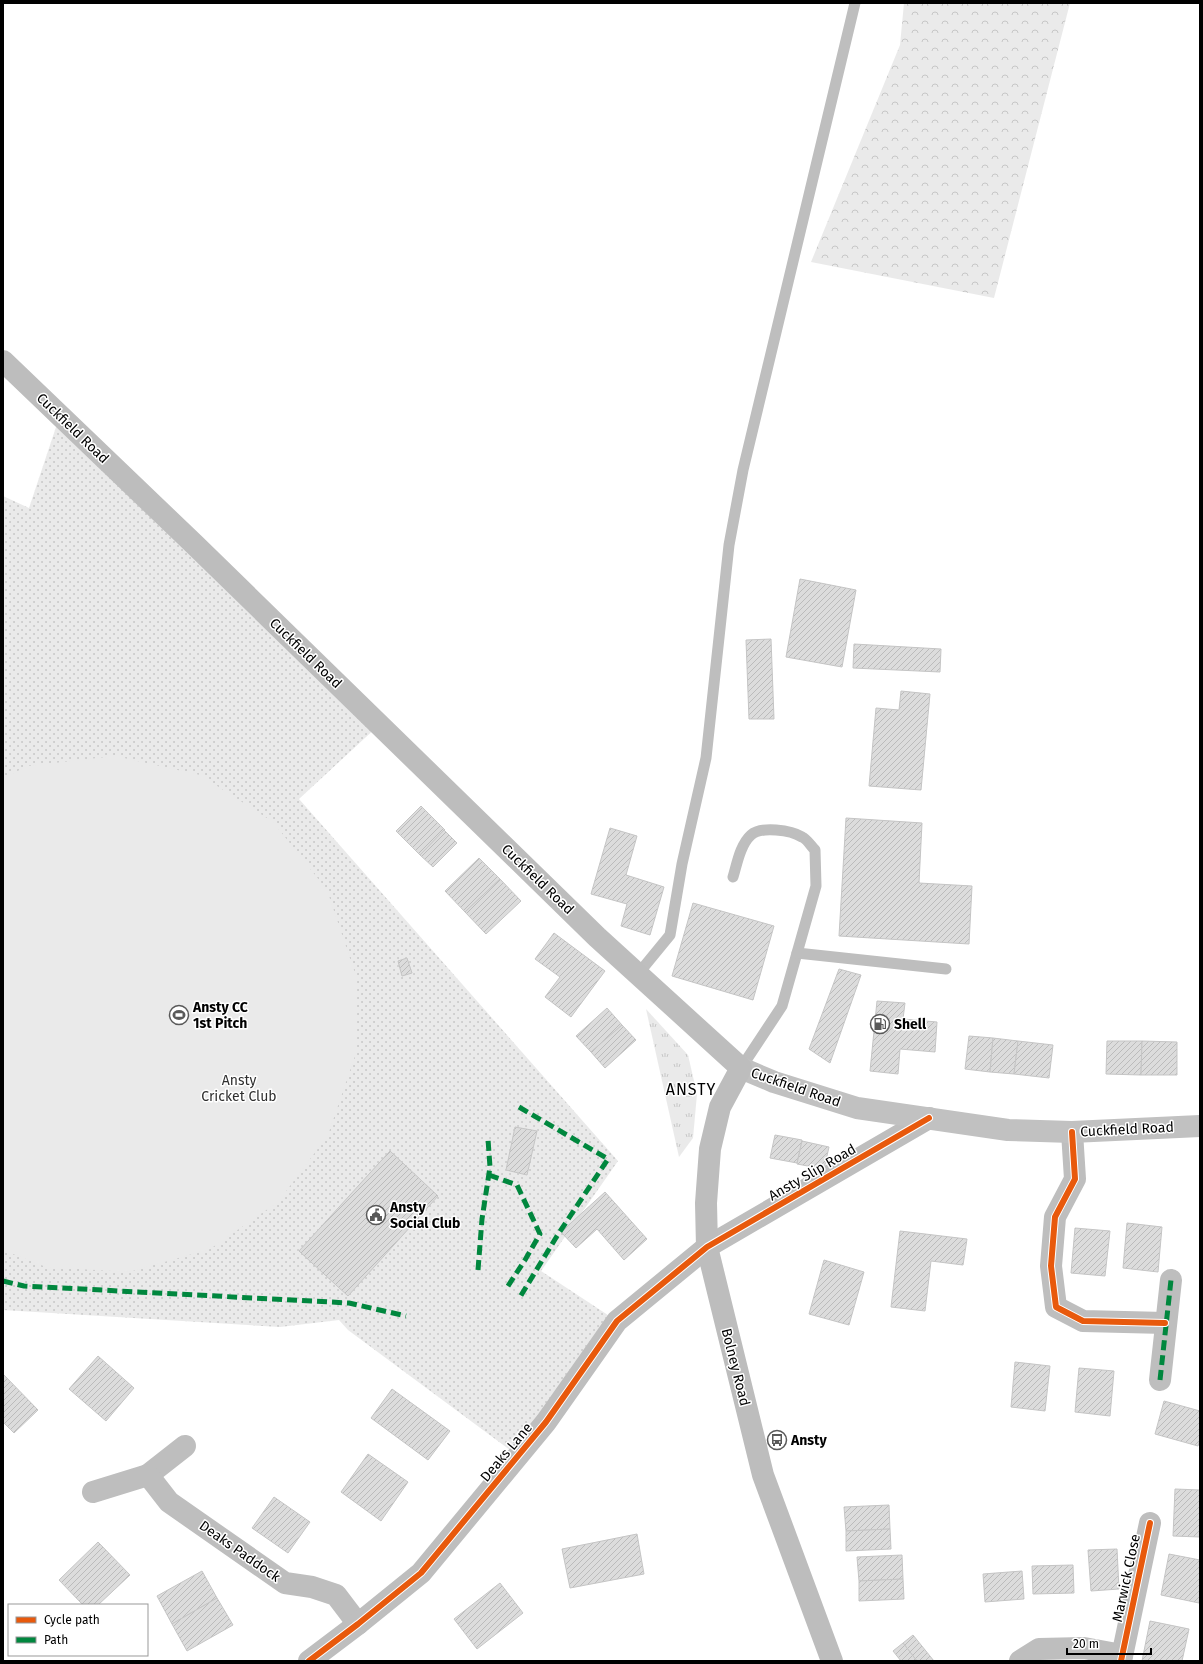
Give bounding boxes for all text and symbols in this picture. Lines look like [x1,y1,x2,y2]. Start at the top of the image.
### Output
street label: Cuckfield Road [33,390,112,467]
street label: Cuckfield Road [266,615,345,692]
street label: Cuckfield Road [498,841,577,918]
place label: Ansty CC 1st Pitch [192,999,248,1032]
sports icon: Ansty CC 1st Pitch [168,1004,190,1026]
fuel station icon: Shell [869,1013,891,1035]
place label: Shell [894,1016,927,1033]
street label: Cuckfield Road [749,1064,843,1111]
park label: Ansty Cricket Club [201,1072,277,1105]
district label: ANSTY [666,1080,716,1099]
street label: Cuckfield Road [1080,1119,1174,1140]
street label: Ansty Slip Road [765,1140,859,1204]
place label: Ansty Social Club [389,1199,460,1232]
public building icon: Ansty Social Club [365,1204,387,1226]
street label: Bolney Road [718,1327,753,1408]
street label: Deaks Lane [477,1419,536,1485]
bus stop icon: Ansty [766,1429,788,1451]
place label: Ansty [790,1432,827,1449]
street label: Deaks Paddock [196,1517,284,1586]
street label: Marwick Close [1109,1533,1144,1624]
legend [8,1604,148,1656]
text: Cycle path [44,1613,100,1627]
scale bar [1067,1630,1151,1656]
text: Path [44,1633,68,1647]
text: 20 m [1073,1637,1099,1651]

